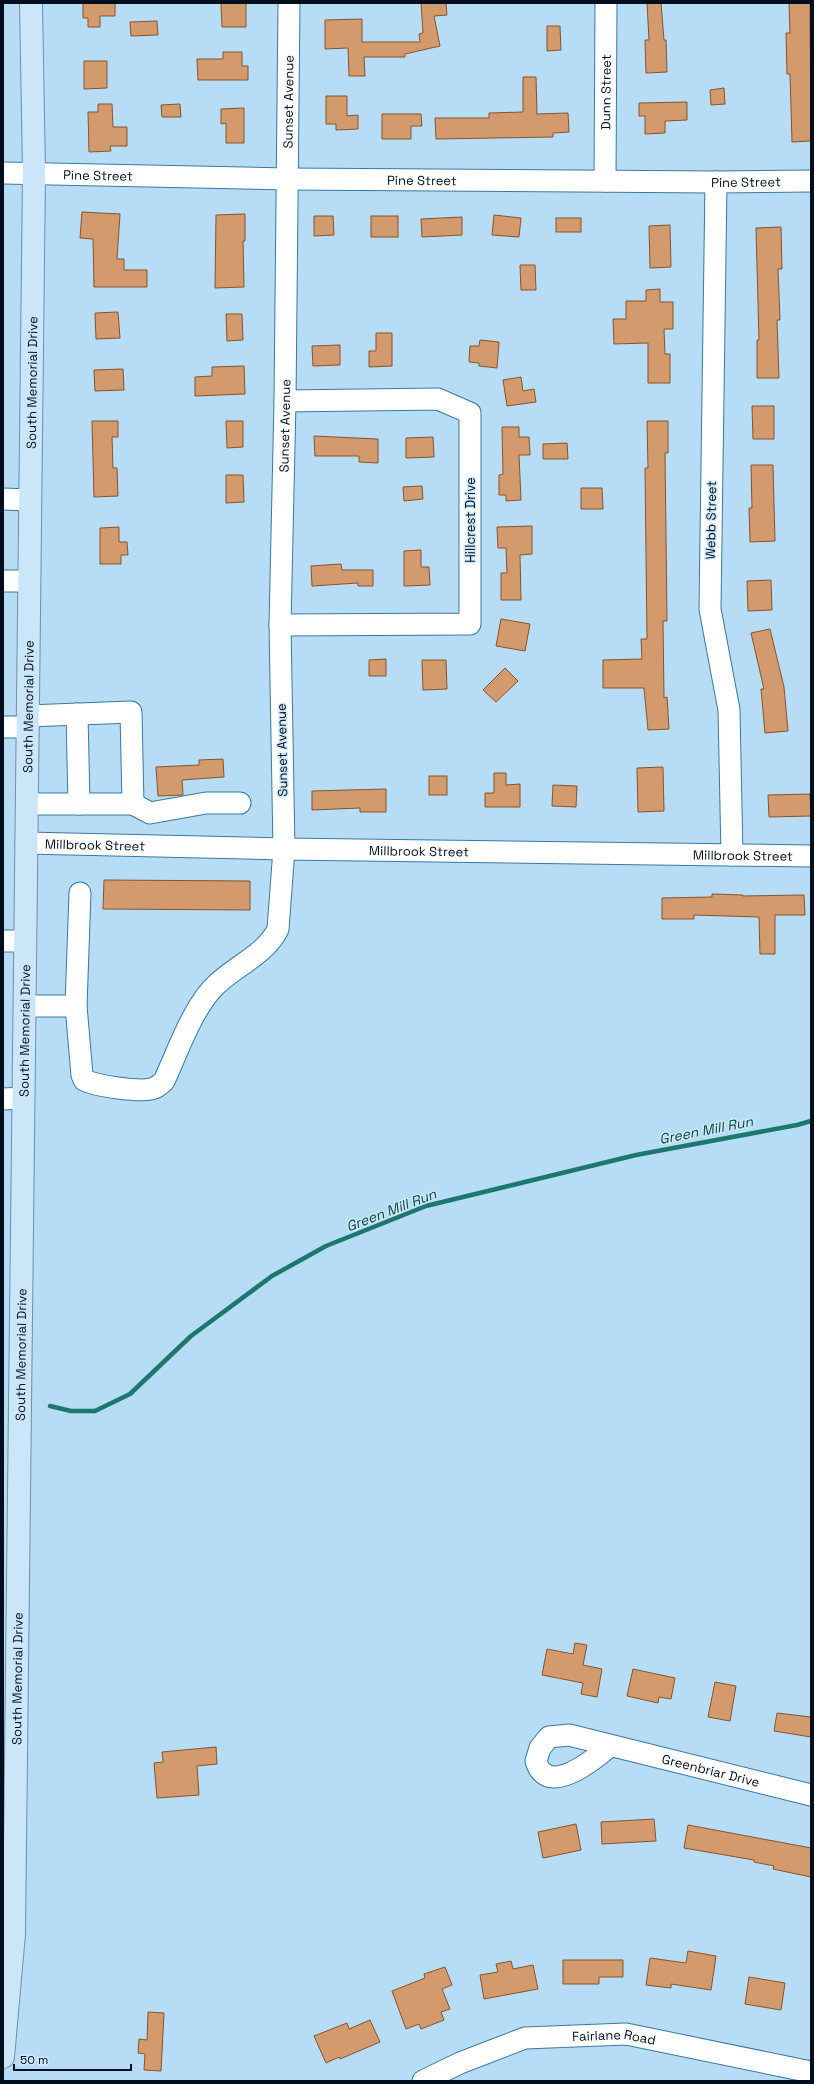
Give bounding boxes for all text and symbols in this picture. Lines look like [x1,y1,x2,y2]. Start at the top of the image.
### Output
street label: Dunn Street [597,54,614,130]
street label: Sunset Avenue [279,55,297,149]
street label: Pine Street [63,166,133,184]
street label: Pine Street [387,171,457,189]
street label: Pine Street [711,173,781,191]
street label: South Memorial Drive [22,316,41,449]
street label: Sunset Avenue [275,379,294,473]
street label: Hillcrest Drive [462,477,479,563]
street label: Webb Street [702,480,720,559]
street label: South Memorial Drive [19,640,37,773]
street label: Sunset Avenue [273,703,291,797]
street label: Millbrook Street [45,835,145,854]
street label: Millbrook Street [369,842,469,860]
street label: Millbrook Street [693,846,793,864]
street label: South Memorial Drive [15,964,34,1097]
water label: Green Mill Run [658,1112,755,1148]
water label: Green Mill Run [343,1184,439,1235]
street label: South Memorial Drive [11,1288,30,1421]
street label: South Memorial Drive [8,1612,26,1745]
street label: Greenbriar Drive [660,1750,761,1790]
street label: Fairlane Road [572,2025,657,2048]
scale bar [14,2046,131,2072]
text: 50 m [20,2052,48,2068]

